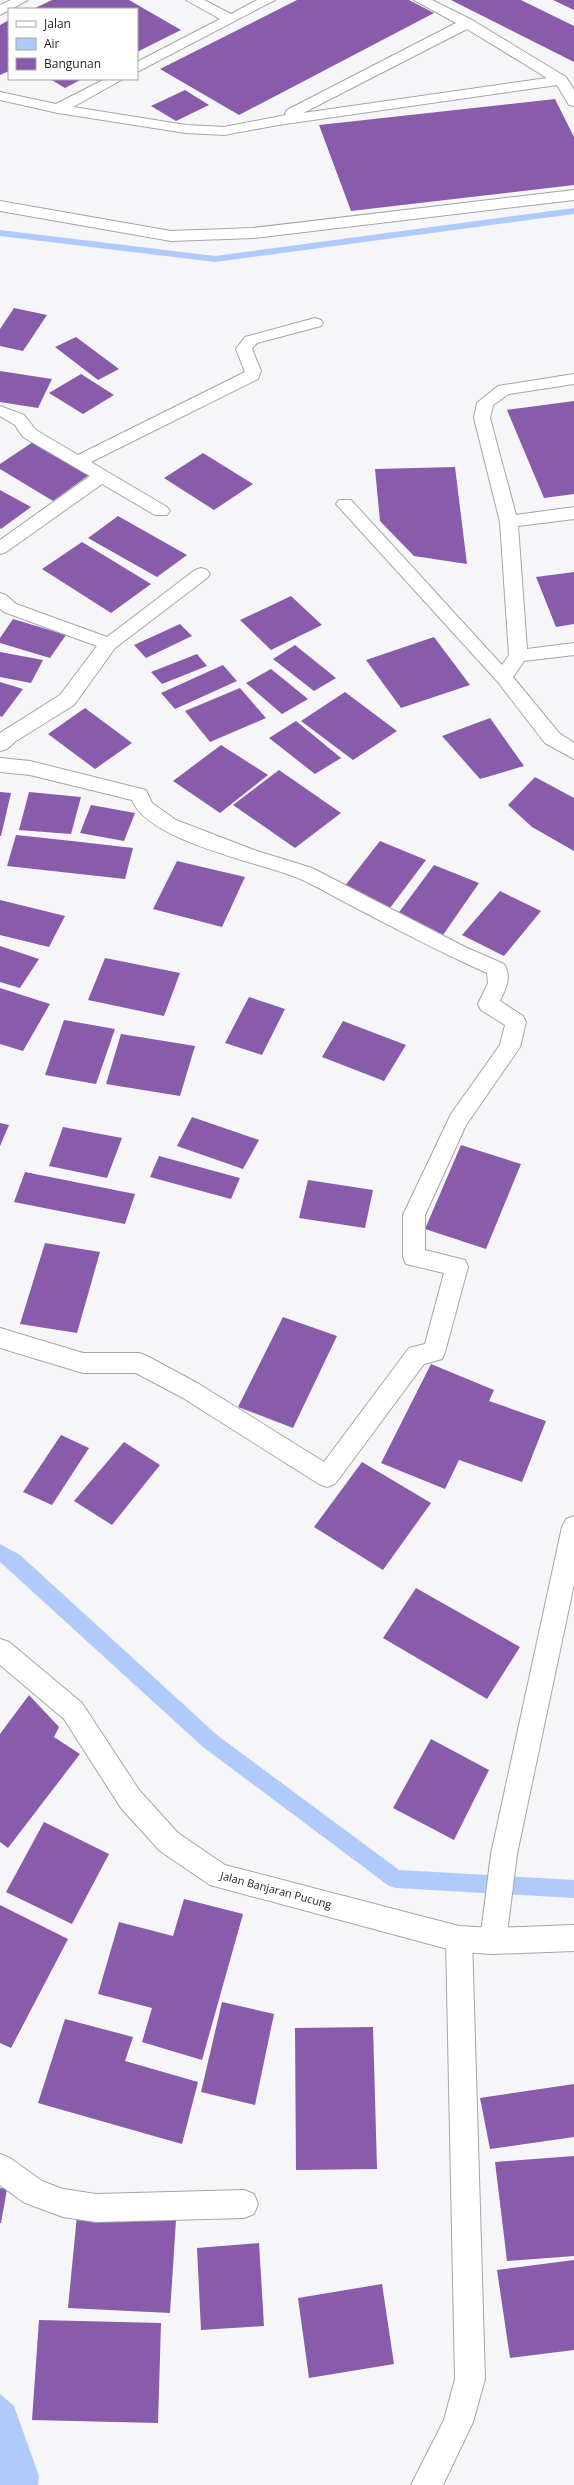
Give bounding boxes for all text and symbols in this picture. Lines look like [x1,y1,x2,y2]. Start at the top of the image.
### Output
legend [8,8,138,80]
text: Jalan [43,15,71,32]
text: Air [44,35,60,52]
text: Bangunan [44,55,101,72]
street label: Jalan Banjaran Pucung [218,1867,333,1912]

